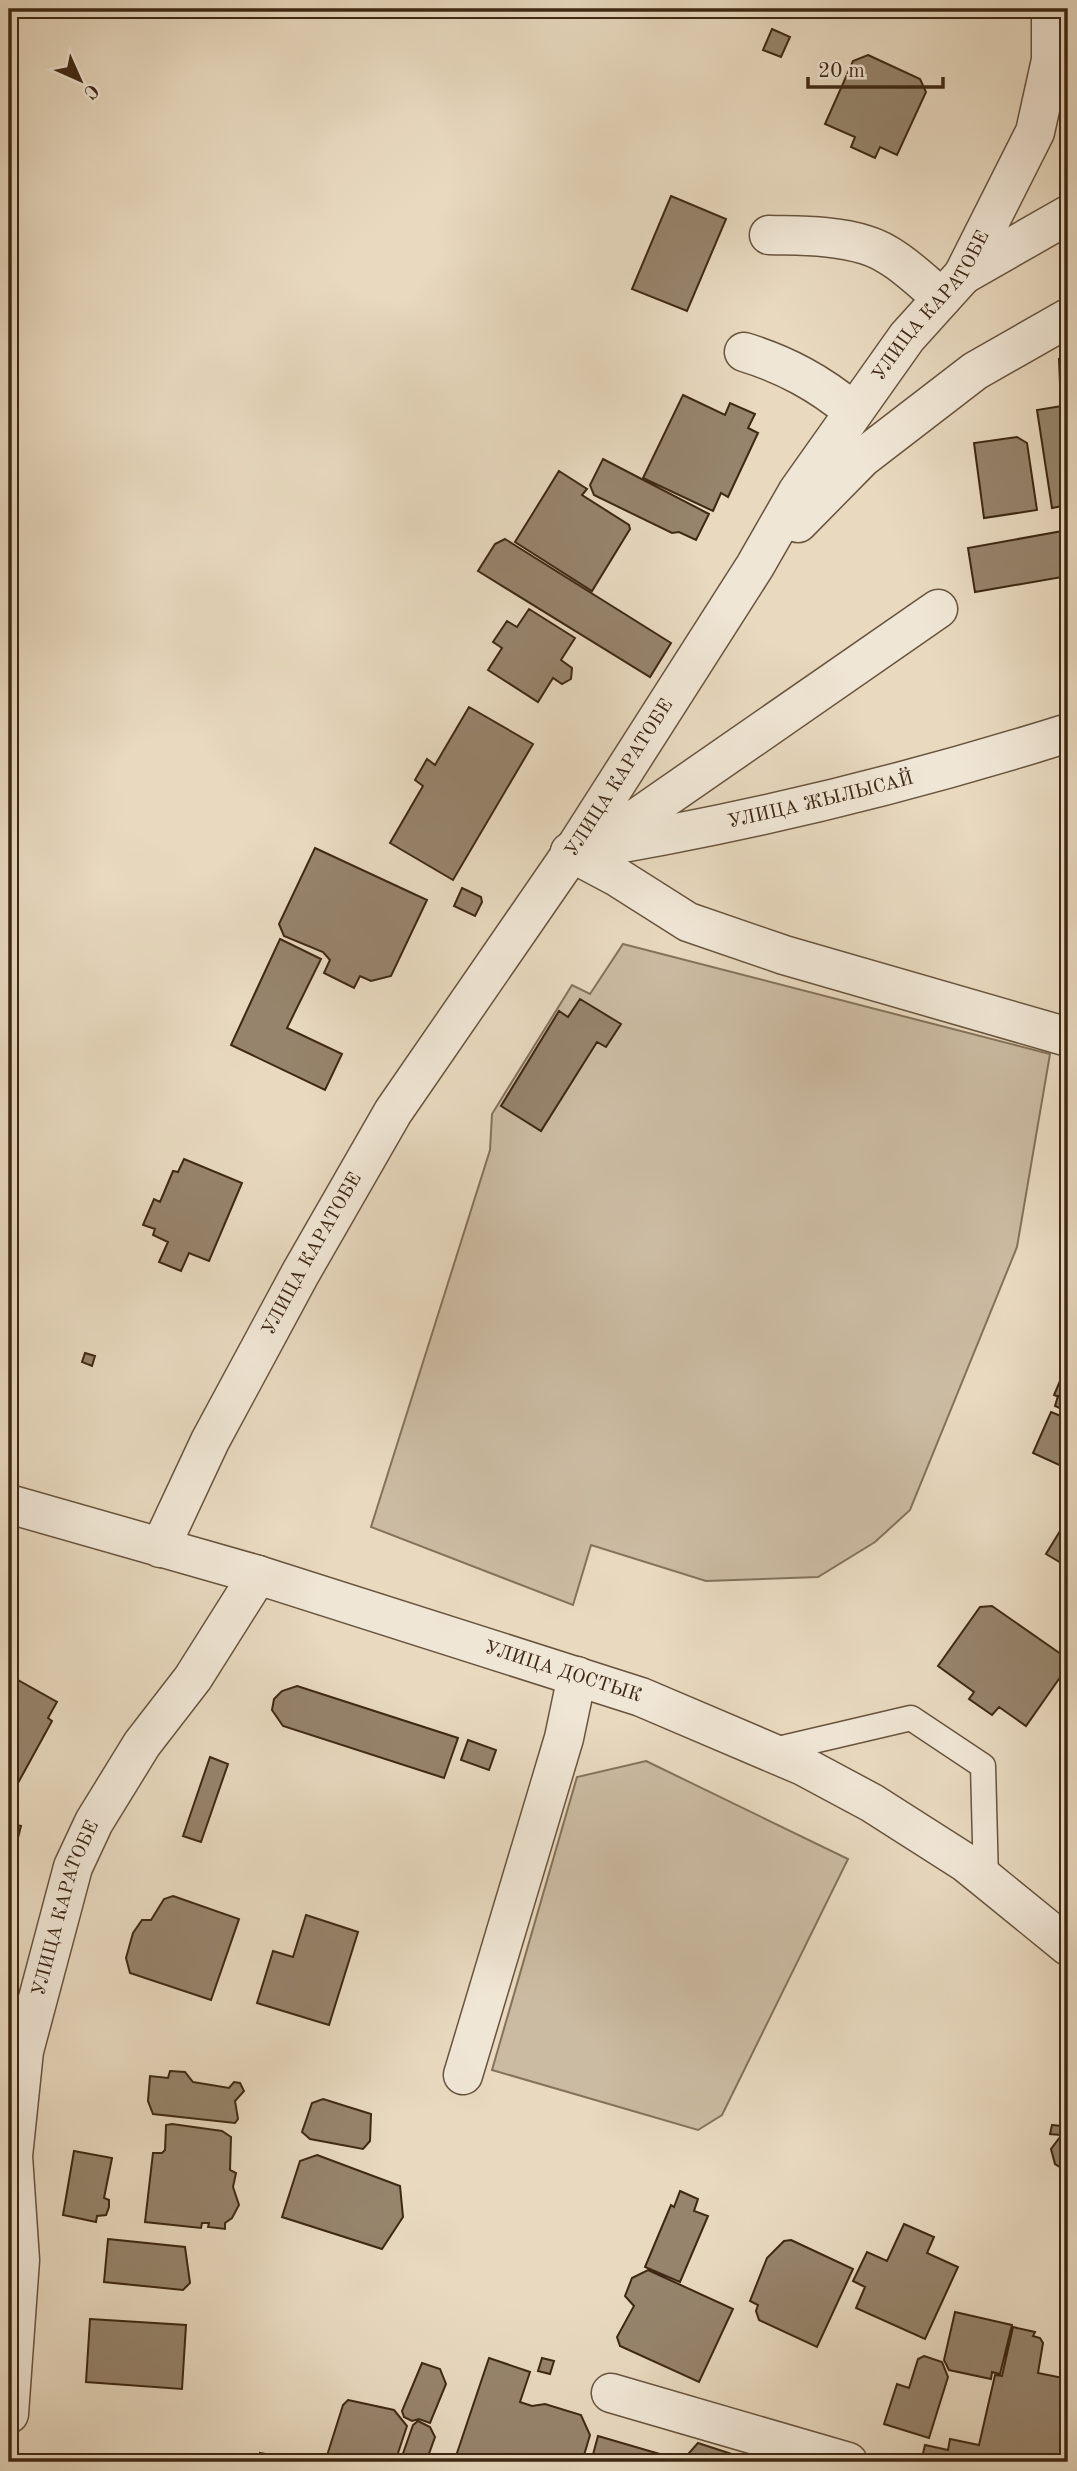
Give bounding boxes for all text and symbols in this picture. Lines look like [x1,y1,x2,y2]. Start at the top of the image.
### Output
north arrow [46,46,116,116]
scale bar [808,46,942,90]
text: 20 m [818,61,865,82]
text: С [79,79,101,101]
street label: УЛИЦА КАРАТОБЕ [869,228,993,385]
street label: УЛИЦА КАРАТОБЕ [562,696,677,861]
street label: УЛИЦА ЖЫЛЫСАЙ [726,765,916,832]
street label: УЛИЦА КАРАТОБЕ [259,1170,365,1339]
street label: УЛИЦА ДОСТЫК [482,1638,644,1706]
street label: УЛИЦА КАРАТОБЕ [30,1818,103,1998]

